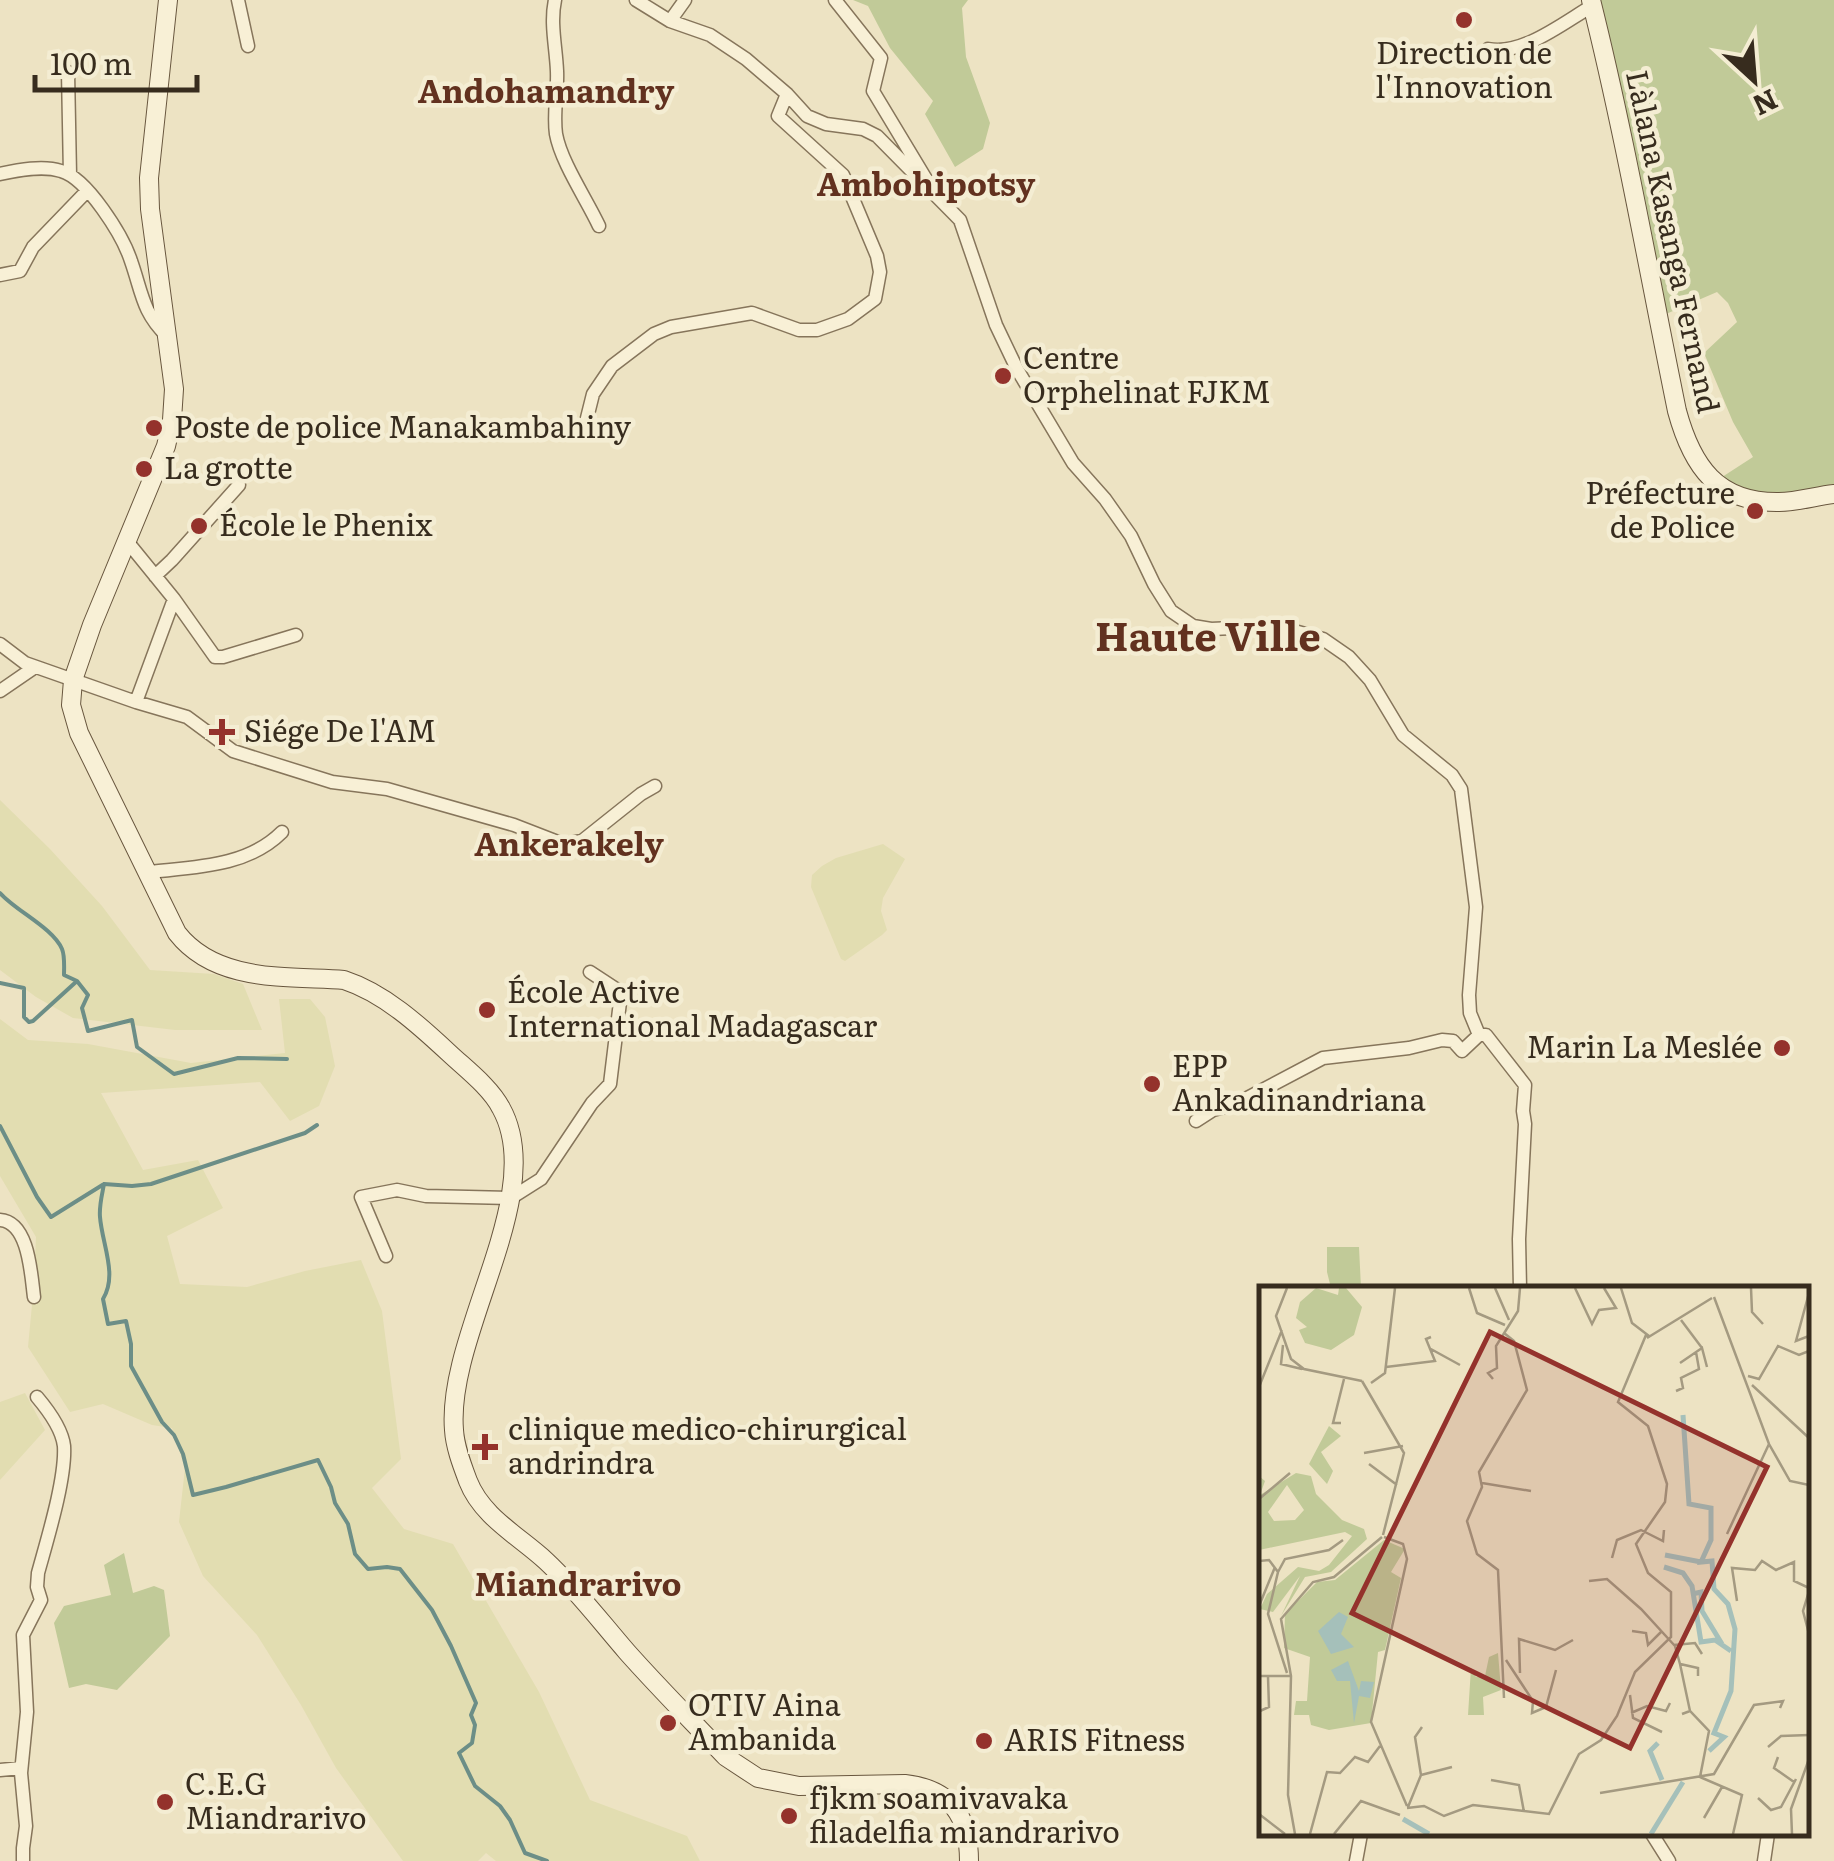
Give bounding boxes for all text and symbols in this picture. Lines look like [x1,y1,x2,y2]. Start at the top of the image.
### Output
marker: Direction de l'Innovation [1453,9,1475,31]
place label: Direction de l'Innovation [1375,29,1553,107]
scale bar [35,30,198,92]
north arrow [1704,30,1804,130]
text: 100 m [50,40,132,84]
district label: Andohamandry [418,65,675,113]
street label: Làlana Kasanga Fernand [1617,66,1733,417]
text: N [1746,80,1786,128]
district label: Ambohipotsy [817,158,1036,206]
place label: Centre Orphelinat FJKM [1023,334,1271,412]
marker: Centre Orphelinat FJKM [992,365,1014,387]
place label: Poste de police Manakambahiny [174,403,632,447]
marker: Poste de police Manakambahiny [143,417,165,439]
place label: La grotte [164,444,293,488]
marker: La grotte [133,458,155,480]
place label: Préfecture de Police [1585,469,1735,547]
marker: Préfecture de Police [1744,500,1766,522]
place label: École le Phenix [219,501,433,545]
marker: École le Phenix [188,515,210,537]
district label: Haute Ville [1095,604,1321,663]
place label: Siége De l'AM [244,707,436,751]
marker: Siége De l'AM [209,719,235,745]
district label: Ankerakely [474,818,664,866]
place label: École Active International Madagascar [507,968,877,1046]
marker: École Active International Madagascar [476,999,498,1021]
place label: Marin La Meslée [1526,1023,1762,1067]
marker: Marin La Meslée [1771,1037,1793,1059]
place label: EPP Ankadinandriana [1172,1042,1426,1120]
marker: EPP Ankadinandriana [1141,1073,1163,1095]
inset map [1259,1286,1809,1836]
place label: clinique medico-chirurgical andrindra [508,1405,907,1483]
marker: clinique medico-chirurgical andrindra [472,1434,498,1460]
district label: Miandrarivo [475,1558,681,1606]
place label: OTIV Aina Ambanida [688,1681,841,1759]
marker: OTIV Aina Ambanida [657,1712,679,1734]
place label: ARIS Fitness [1004,1716,1185,1760]
marker: ARIS Fitness [973,1730,995,1752]
place label: C.E.G Miandrarivo [185,1760,366,1838]
place label: fjkm soamivavaka filadelfia miandrarivo [809,1774,1120,1852]
marker: C.E.G Miandrarivo [154,1791,176,1813]
marker: fjkm soamivavaka filadelfia miandrarivo [778,1805,800,1827]

